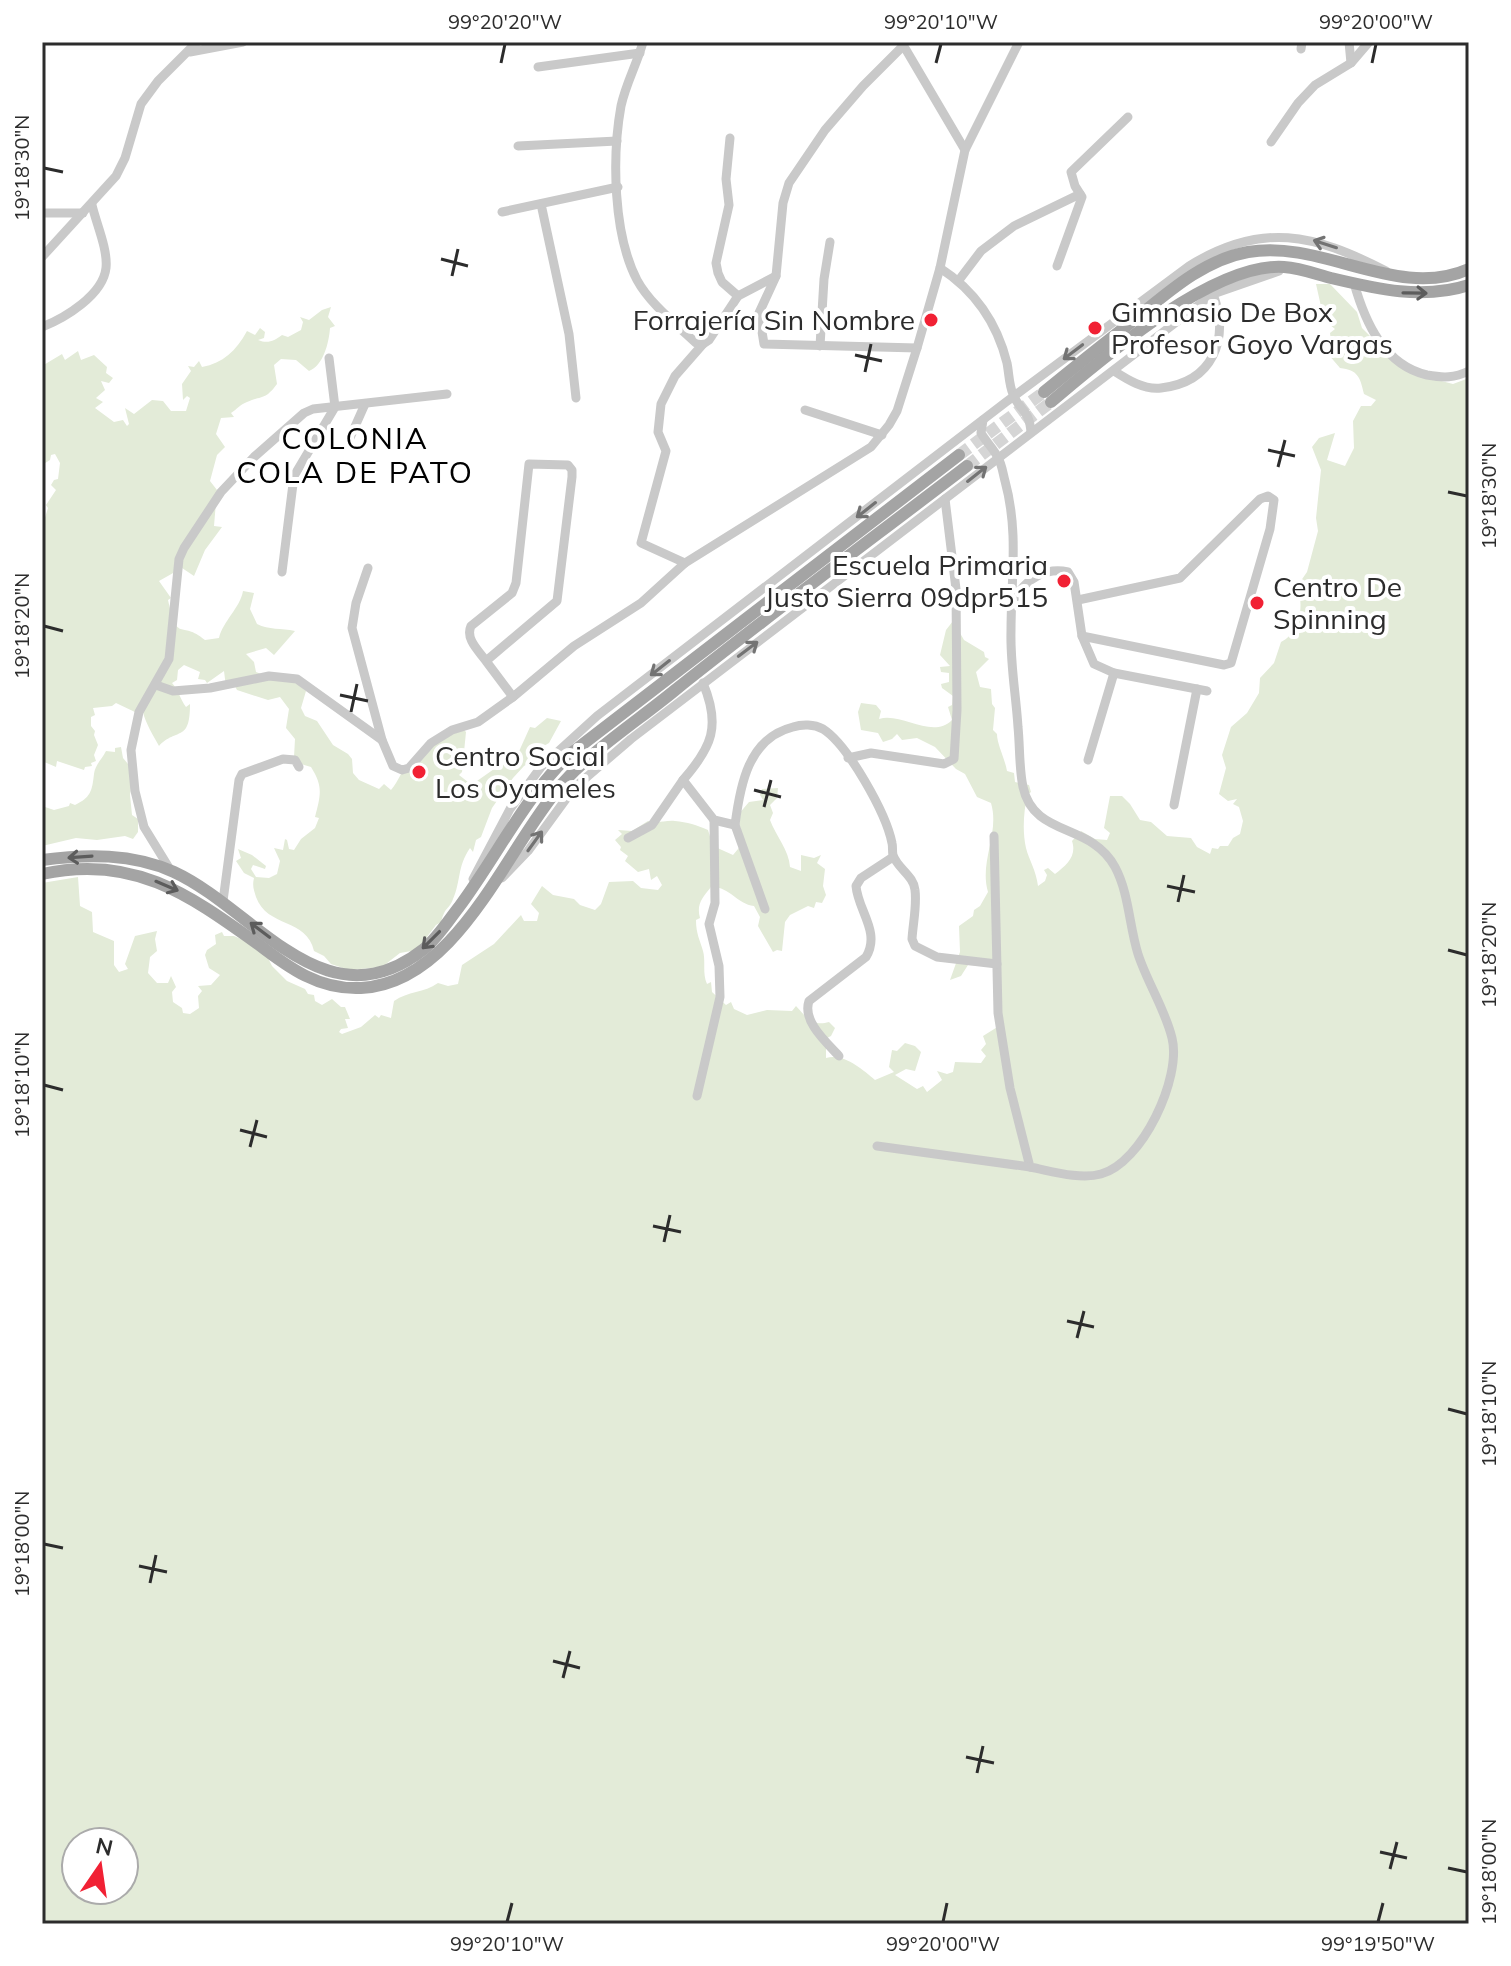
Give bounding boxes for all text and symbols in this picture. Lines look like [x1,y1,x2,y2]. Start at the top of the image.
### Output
text: 99°20'20"W [448,9,562,34]
text: 99°20'10"W [884,9,998,34]
text: 99°20'00"W [1319,9,1433,34]
text: 19°18'30"N [9,115,34,221]
one-way arrow [1313,236,1338,251]
one-way arrow [1401,285,1428,300]
place label: Gimnasio De Box Profesor Goyo Vargas [1111,294,1393,361]
place label: Forrajería Sin Nombre [633,302,915,337]
marker: Forrajería Sin Nombre [922,311,940,329]
marker: Gimnasio De Box Profesor Goyo Vargas [1086,319,1104,337]
one-way arrow [1063,343,1084,360]
district label: COLONIA COLA DE PATO [236,419,474,491]
text: 19°18'30"N [1476,443,1501,549]
one-way arrow [966,465,987,483]
one-way arrow [856,501,877,518]
place label: Escuela Primaria Justo Sierra 09dpr515 [765,547,1048,614]
place label: Centro De Spinning [1273,569,1402,636]
marker: Escuela Primaria Justo Sierra 09dpr515 [1055,572,1073,590]
text: 19°18'20"N [9,573,34,679]
marker: Centro De Spinning [1248,594,1266,612]
one-way arrow [737,641,758,658]
one-way arrow [650,659,671,677]
place label: Centro Social Los Oyameles [435,738,616,805]
marker: Centro Social Los Oyameles [410,763,428,781]
one-way arrow [527,830,544,852]
one-way arrow [67,850,93,865]
one-way arrow [154,879,178,894]
text: 19°18'20"N [1476,902,1501,1008]
one-way arrow [250,922,271,939]
one-way arrow [422,930,441,950]
text: 19°18'10"N [9,1032,34,1138]
text: 19°18'10"N [1476,1361,1501,1467]
text: 19°18'00"N [9,1491,34,1597]
text: 19°18'00"N [1476,1819,1501,1925]
north arrow [60,1826,140,1906]
text: N [93,1831,116,1862]
text: 99°20'10"W [450,1931,564,1956]
text: 99°20'00"W [886,1931,1000,1956]
text: 99°19'50"W [1321,1931,1435,1956]

